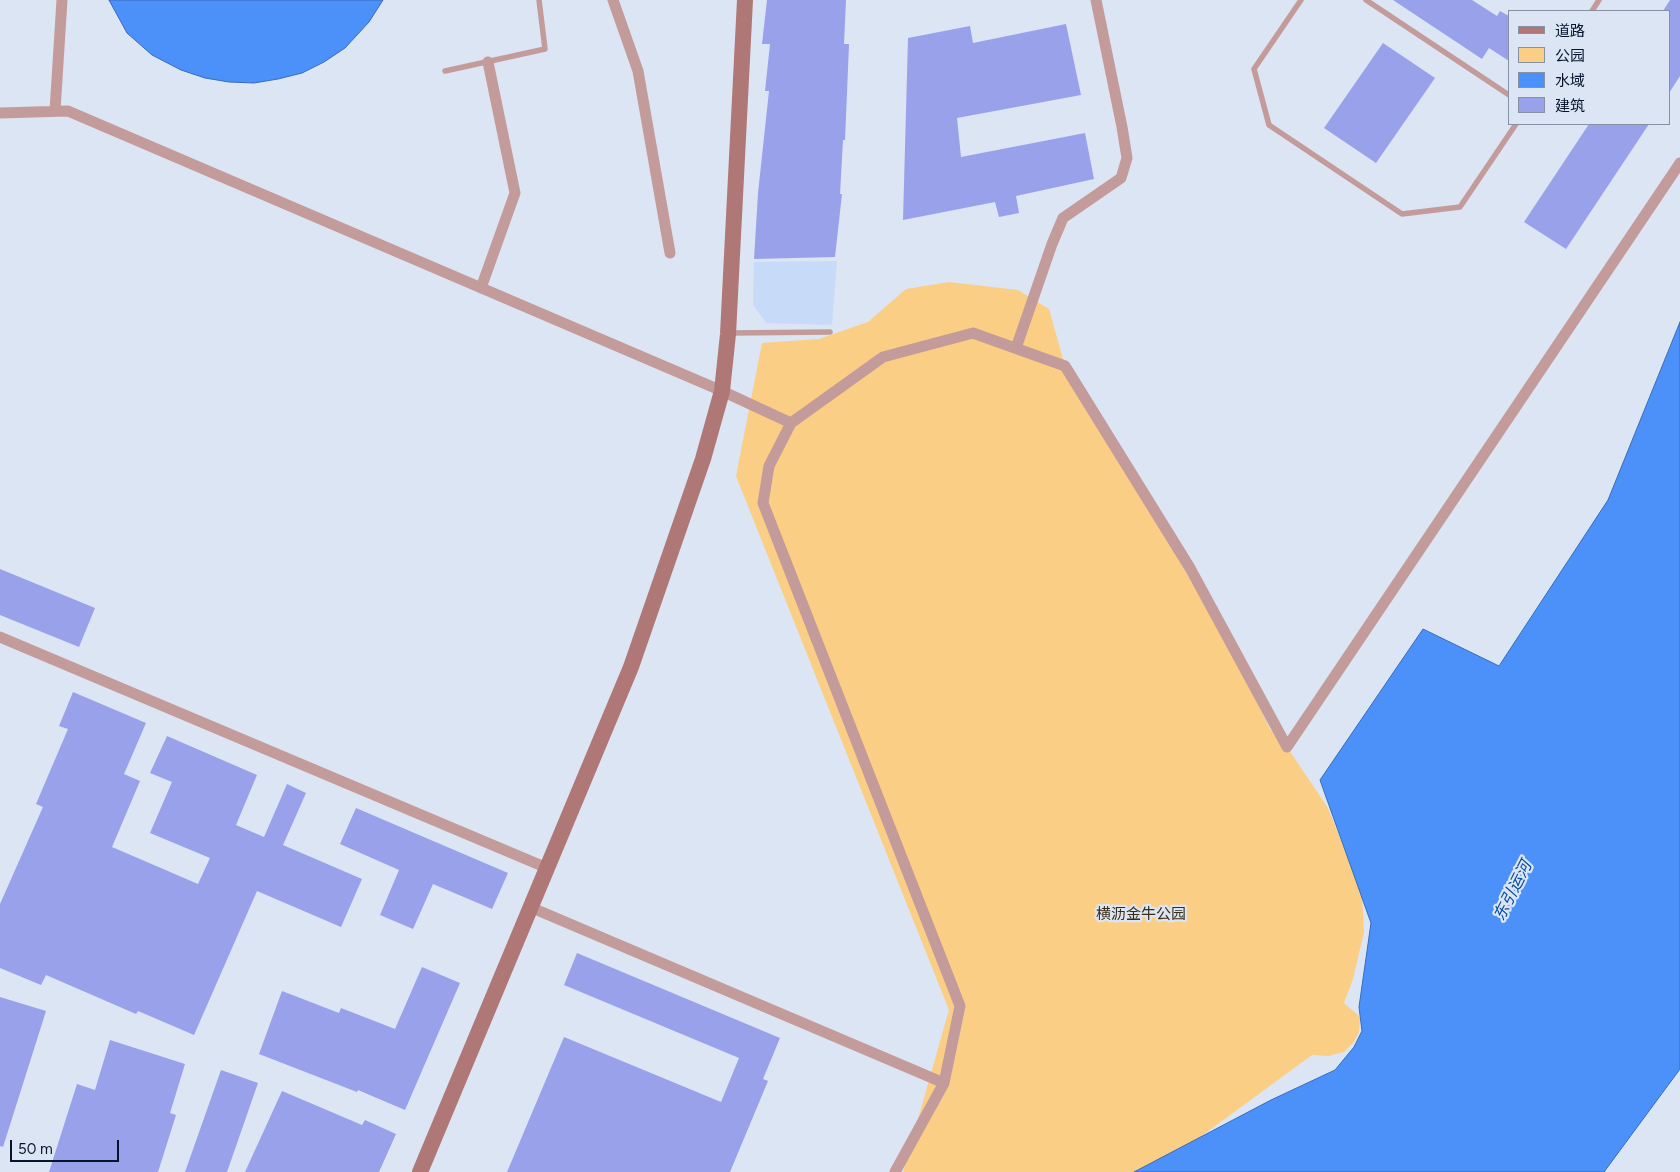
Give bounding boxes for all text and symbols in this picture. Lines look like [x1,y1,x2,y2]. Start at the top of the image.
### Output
legend [1508,10,1670,125]
text: 道路 [1555,22,1585,40]
text: 公园 [1555,47,1585,65]
text: 水域 [1555,72,1585,90]
text: 建筑 [1555,97,1585,115]
water label: 东引运河 [1490,858,1536,924]
park label: 横沥金牛公园 [1096,906,1186,924]
scale bar [12,1130,121,1162]
text: 50 m [18,1140,53,1158]

